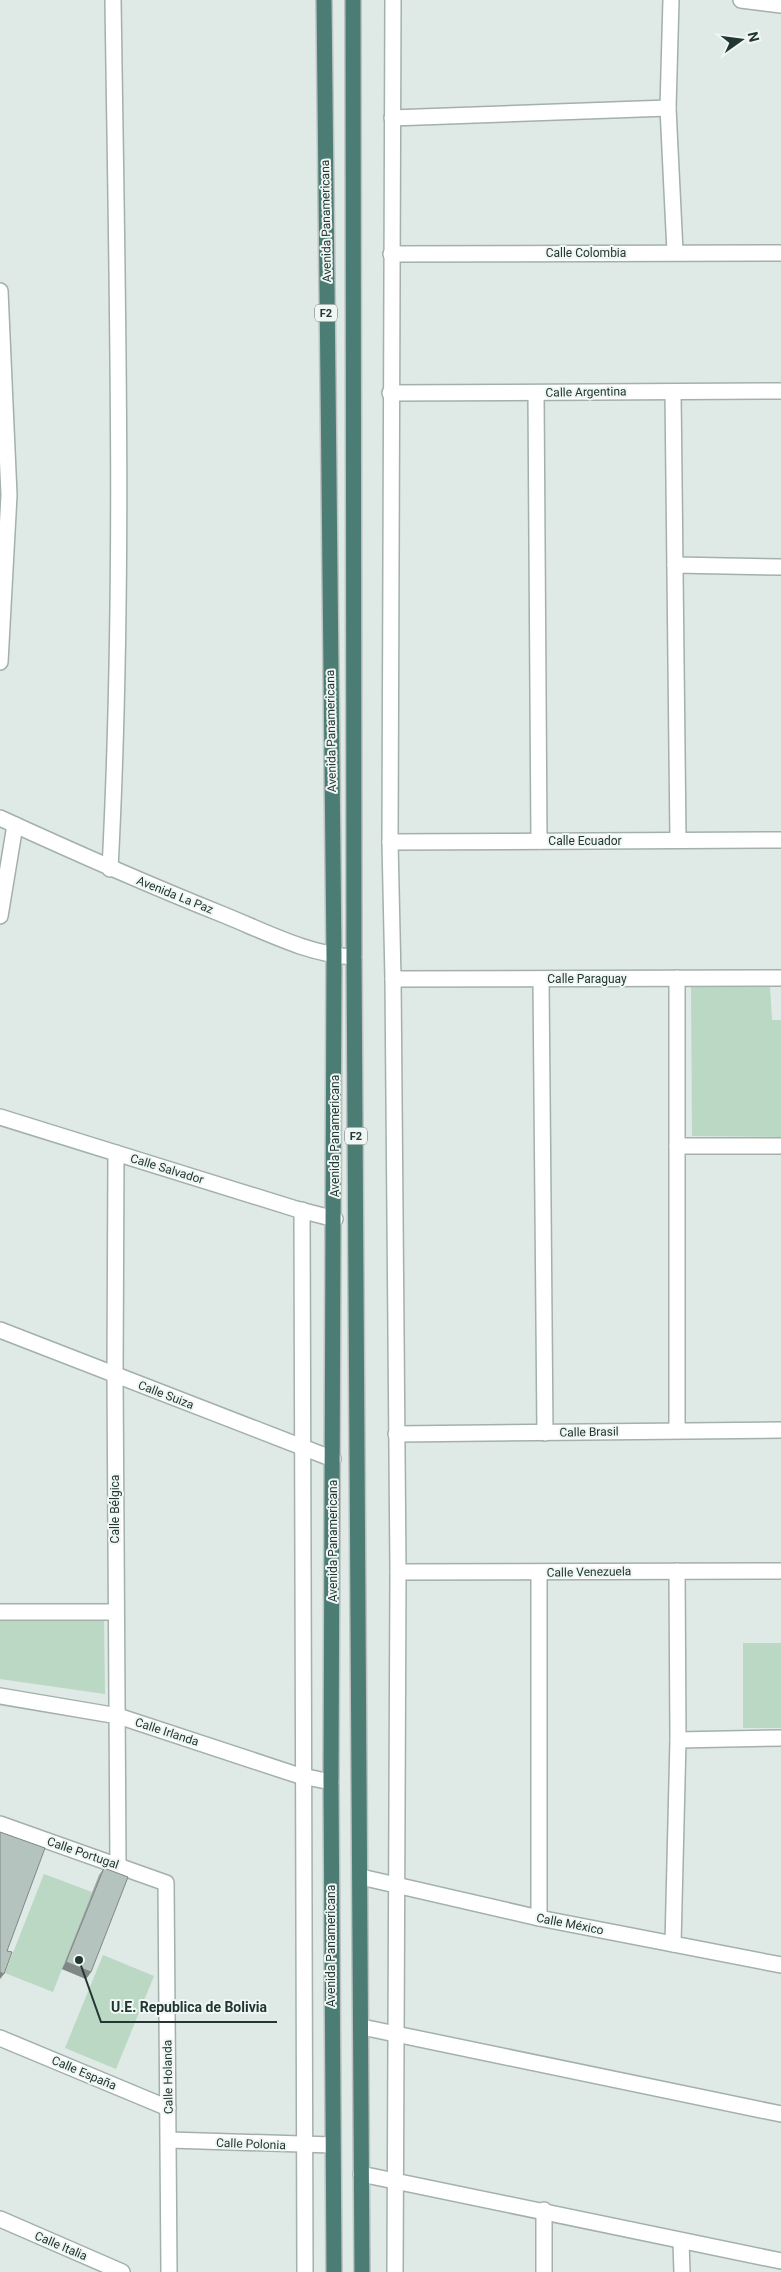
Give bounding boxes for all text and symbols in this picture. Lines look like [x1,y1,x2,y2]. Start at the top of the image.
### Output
north arrow [716,15,766,65]
text: N [745,30,763,44]
street label: Avenida Panamericana [318,160,334,282]
street label: Calle Colombia [546,246,626,260]
road number: F2 [315,304,337,322]
street label: Calle Argentina [545,384,627,400]
street label: Avenida Panamericana [323,670,339,792]
street label: Calle Ecuador [548,834,622,848]
street label: Avenida La Paz [135,873,215,917]
street label: Calle Paraguay [547,972,627,986]
street label: Avenida Panamericana [328,1075,342,1197]
road number: F2 [345,1128,367,1144]
street label: Calle Salvador [129,1151,205,1187]
street label: Calle Suiza [136,1378,196,1412]
street label: Calle Brasil [559,1424,619,1440]
street label: Calle Bélgica [108,1475,122,1543]
street label: Avenida Panamericana [326,1480,340,1602]
street label: Calle Venezuela [547,1564,631,1580]
street label: Calle Irlanda [133,1715,201,1749]
street label: Calle Portugal [45,1834,121,1872]
street label: Avenida Panamericana [324,1885,338,2007]
street label: Calle México [535,1911,605,1937]
callout: U.E. Republica de Bolivia [101,1993,277,2022]
text: U.E. Republica de Bolivia [111,1999,267,2015]
street label: Calle Holanda [160,2040,176,2114]
street label: Calle España [50,2053,118,2093]
street label: Calle Polonia [216,2136,286,2152]
street label: Calle Italia [33,2229,89,2263]

